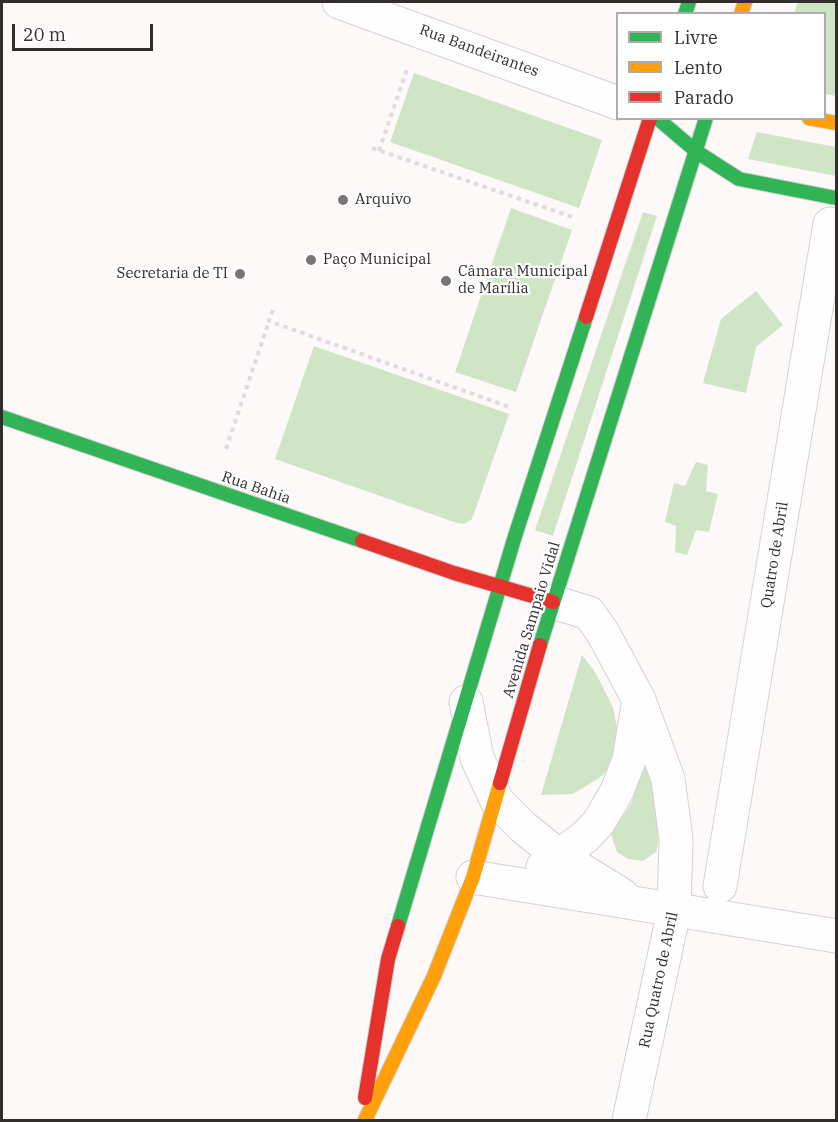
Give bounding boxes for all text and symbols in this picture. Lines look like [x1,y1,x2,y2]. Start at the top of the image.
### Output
scale bar [15,12,156,50]
legend [616,12,826,120]
street label: Rua Bandeirantes [417,21,541,81]
text: 20 m [23,23,66,46]
text: Livre [674,26,718,49]
text: Lento [674,56,722,79]
text: Parado [674,86,734,109]
place label: Arquivo [355,191,411,209]
marker: Arquivo [336,193,350,207]
place label: Paço Municipal [323,251,431,269]
marker: Paço Municipal [304,253,318,267]
place label: Câmara Municipal de Marília [458,263,588,298]
place label: Secretaria de TI [117,265,228,283]
marker: Secretaria de TI [233,267,247,281]
marker: Câmara Municipal de Marília [439,274,453,288]
street label: Rua Bahia [219,468,293,508]
street label: Quatro de Abril [758,500,792,610]
street label: Avenida Sampaio Vidal [500,540,564,700]
street label: Rua Quatro de Abril [636,910,682,1050]

